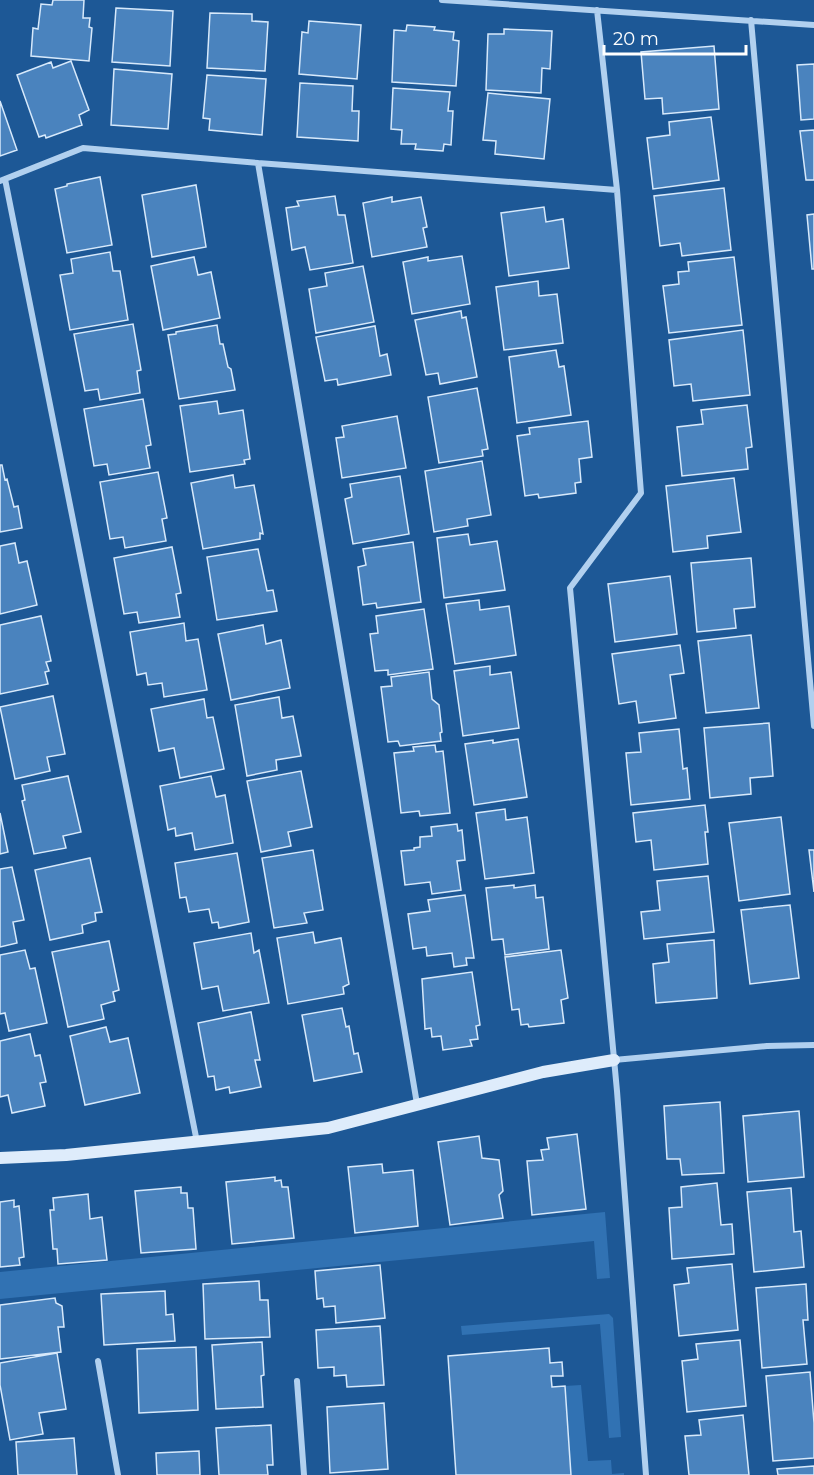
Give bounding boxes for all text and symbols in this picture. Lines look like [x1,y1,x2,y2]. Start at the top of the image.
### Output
scale bar [604,18,746,56]
text: 20 m [613,28,659,50]

